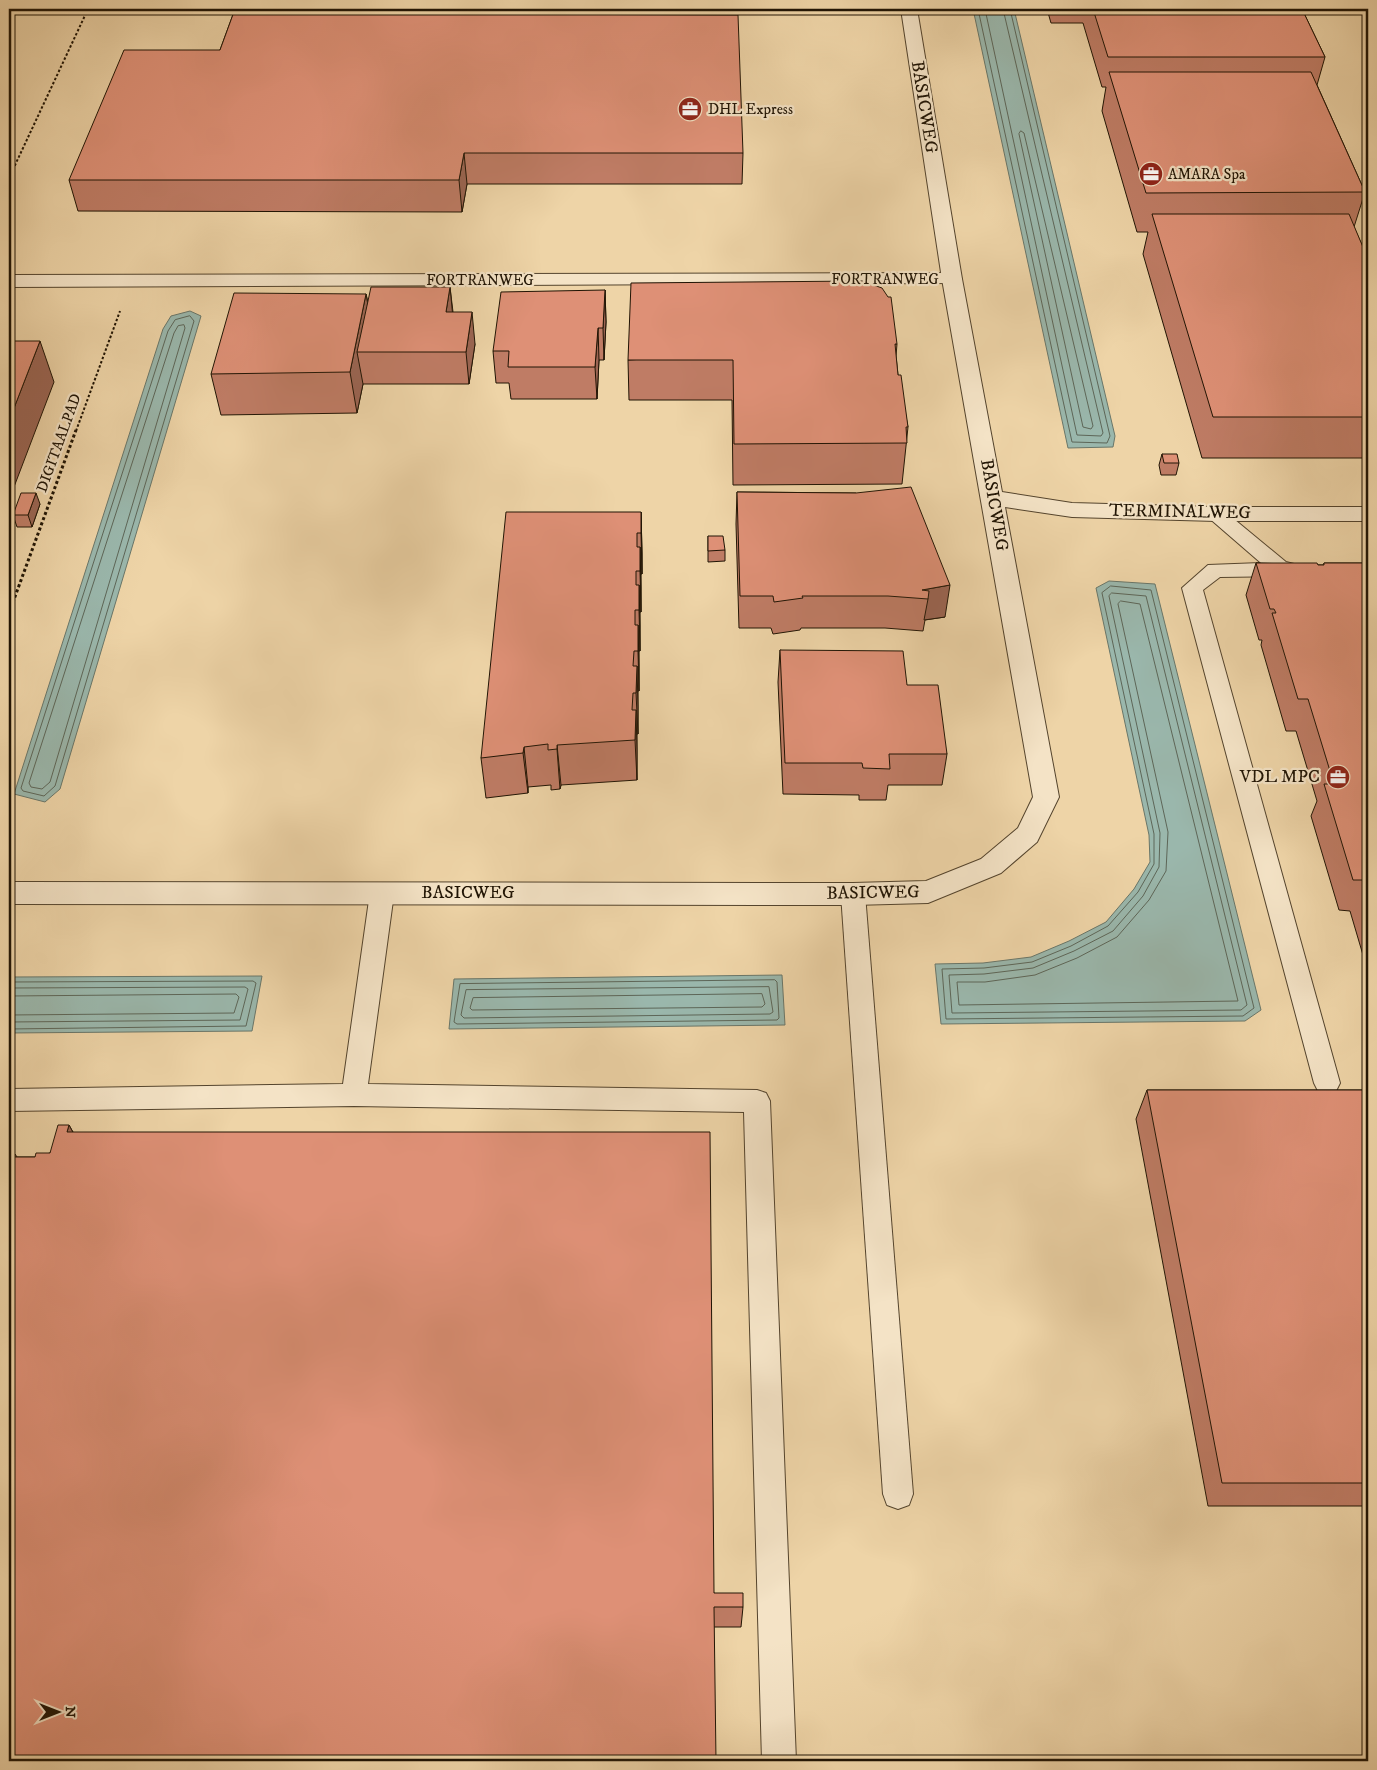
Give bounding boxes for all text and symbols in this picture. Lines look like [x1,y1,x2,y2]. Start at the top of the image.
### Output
street label: BASICWEG [906,59,942,155]
office icon: DHL Express [677,96,703,122]
place label: DHL Express [708,100,793,119]
office icon: AMARA Spa [1138,161,1164,187]
place label: AMARA Spa [1168,165,1246,184]
street label: FORTRANWEG [831,270,939,289]
street label: FORTRANWEG [426,271,534,290]
street label: DIGITAALPAD [32,391,86,495]
street label: BASICWEG [975,457,1013,553]
street label: TERMINALWEG [1109,500,1252,524]
office icon: VDL MPC [1325,764,1351,790]
place label: VDL MPC [1239,766,1320,788]
street label: BASICWEG [826,881,920,905]
street label: BASICWEG [421,882,515,904]
north arrow [32,1688,82,1738]
text: N [61,1706,79,1718]

